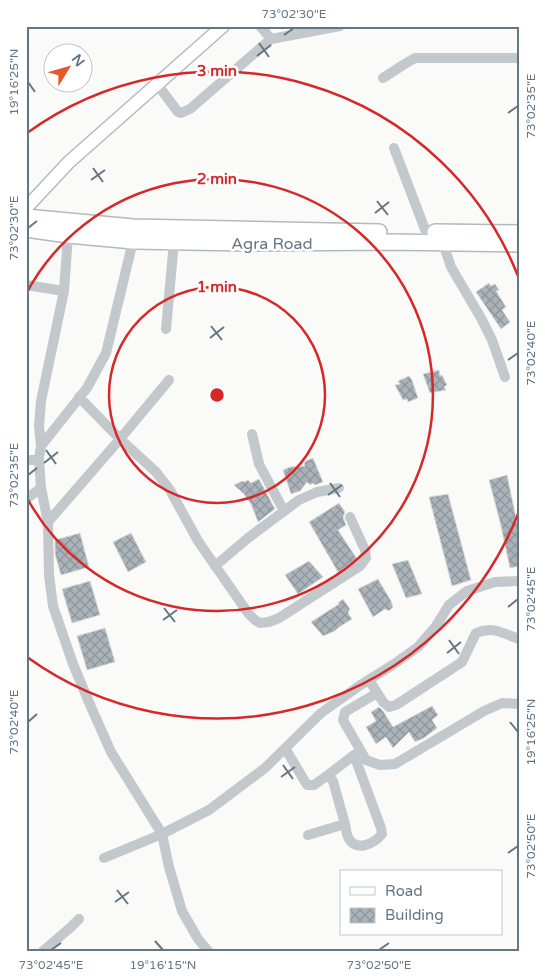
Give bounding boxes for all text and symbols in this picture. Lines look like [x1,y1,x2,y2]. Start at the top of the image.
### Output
text: 73°02'30"E [261,7,327,21]
north arrow [42,42,92,92]
text: 19°16'25"N [7,49,21,116]
text: N [68,51,88,70]
text: 3 min [197,62,237,80]
text: 73°02'35"E [524,73,538,139]
text: 2 min [197,170,237,188]
text: 73°02'30"E [7,195,21,261]
street label: Agra Road [231,234,313,254]
text: 1 min [197,278,237,296]
text: 73°02'40"E [524,320,538,386]
centre of rings [208,386,226,404]
text: 73°02'35"E [7,442,21,508]
text: 73°02'45"E [524,566,538,632]
text: 73°02'40"E [7,689,21,755]
text: 19°16'25"N [524,699,538,766]
text: 73°02'50"E [524,813,538,879]
legend [340,870,502,936]
text: Road [385,882,423,900]
text: Building [385,906,444,924]
text: 73°02'45"E [18,958,84,972]
text: 19°16'15"N [130,958,197,972]
text: 73°02'50"E [346,958,412,972]

